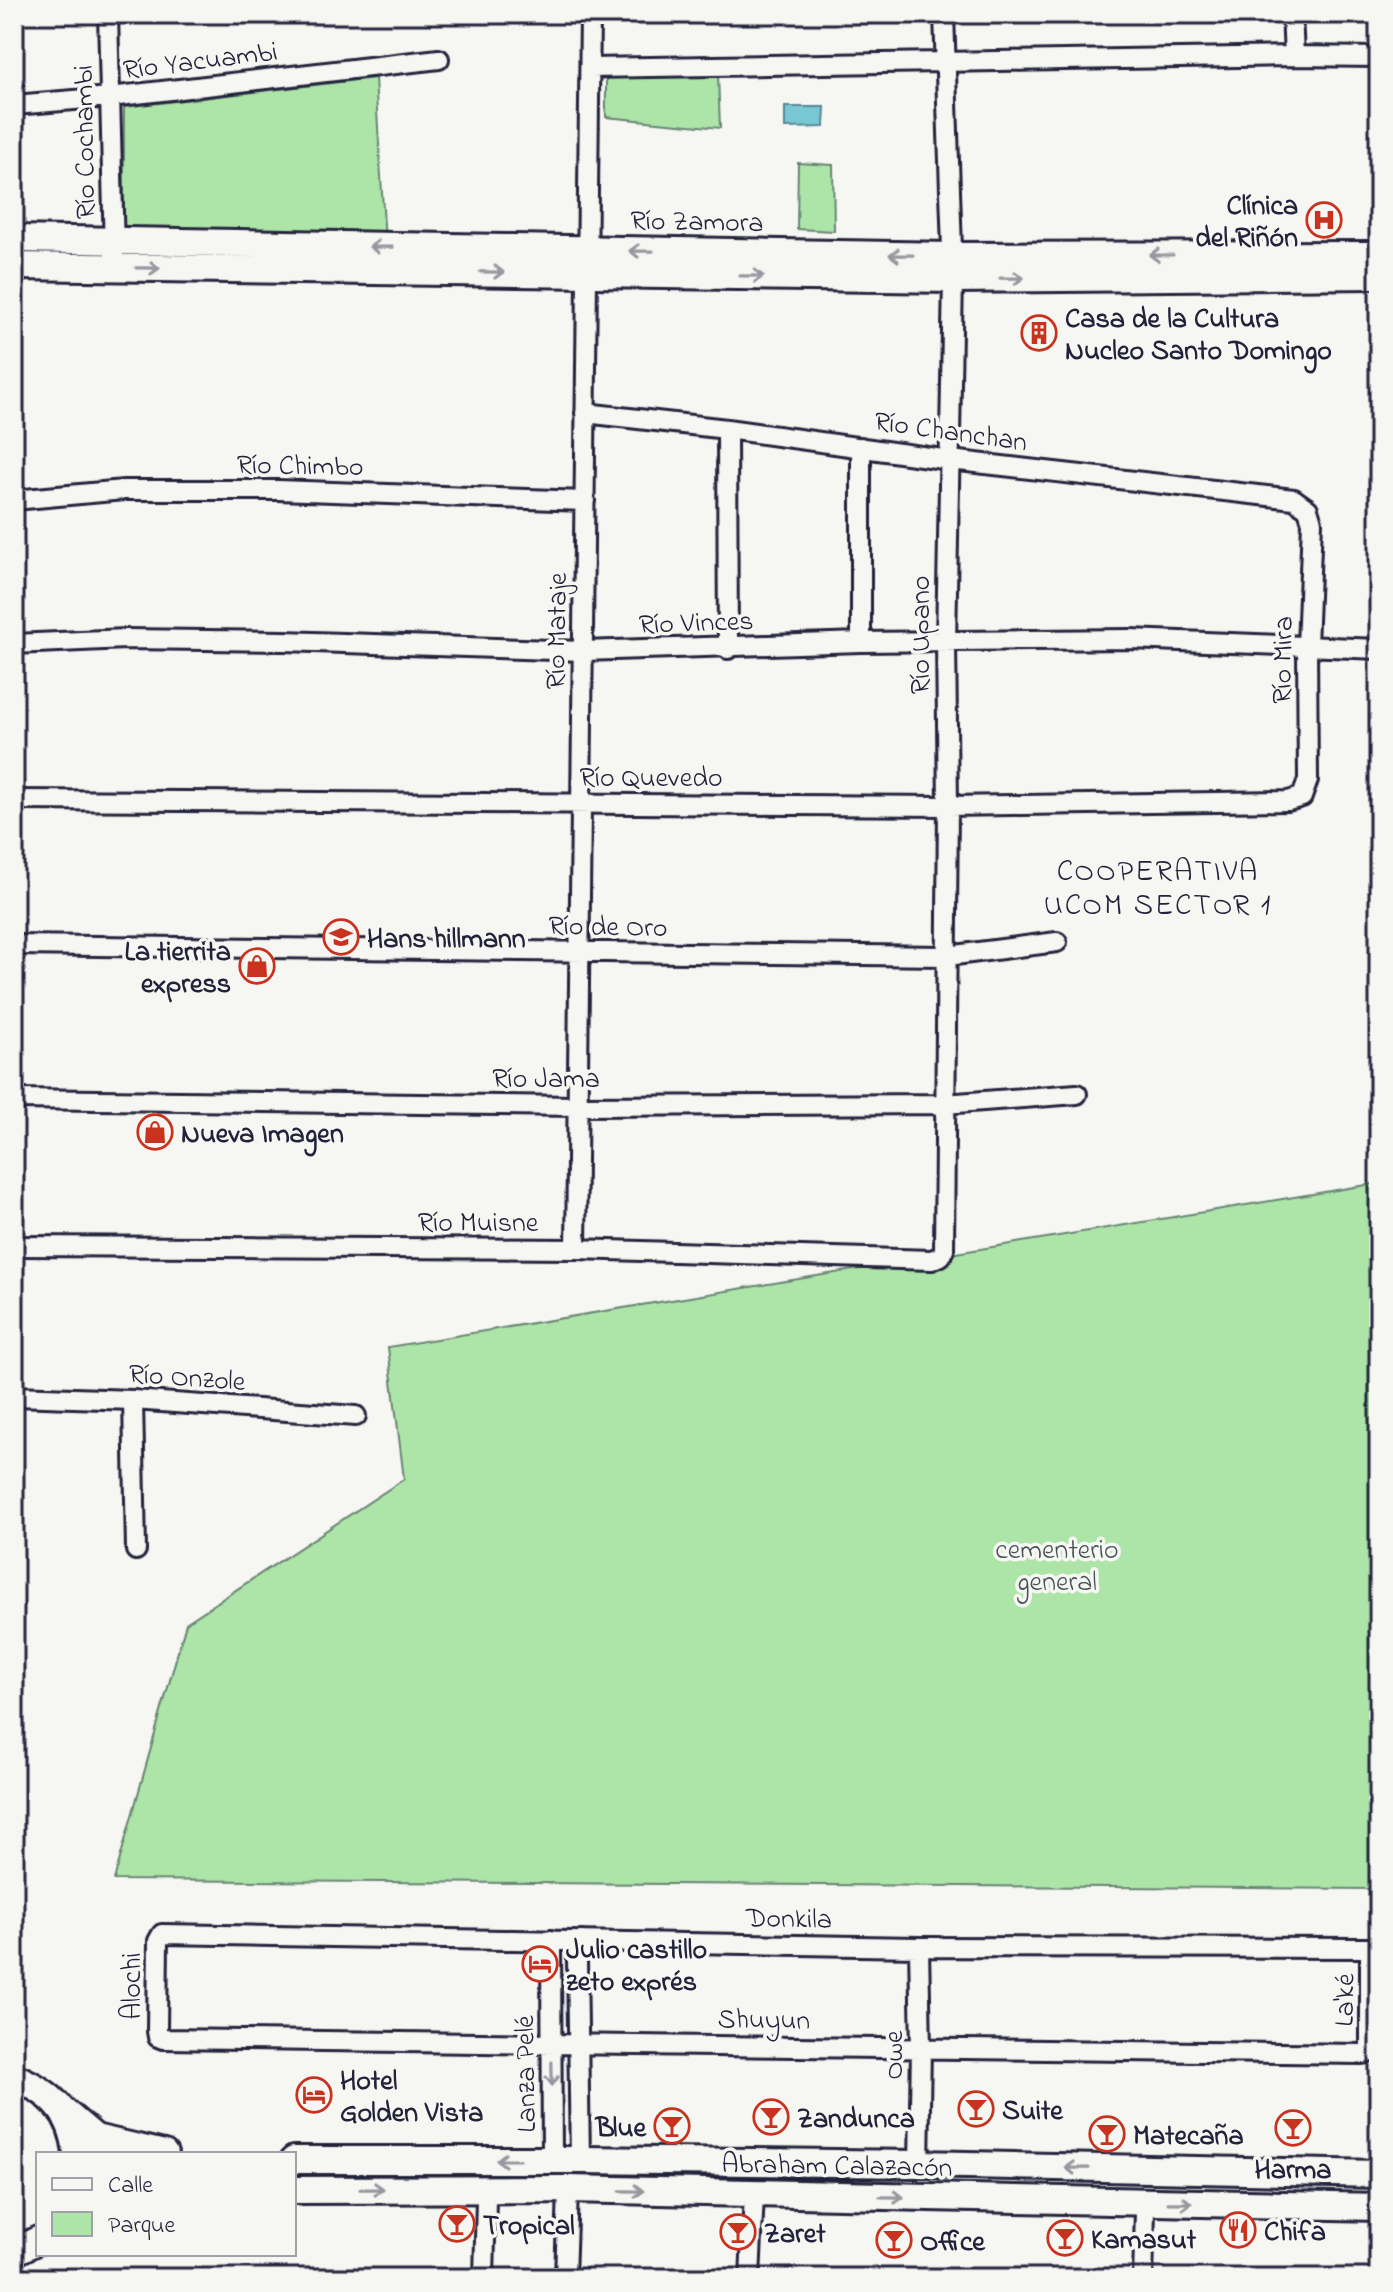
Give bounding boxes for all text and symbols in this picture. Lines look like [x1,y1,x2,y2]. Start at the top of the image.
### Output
street label: Río Yacuambi [121,33,280,92]
street label: Río Cochambi [65,64,108,219]
place label: Clínica del Riñón [1195,187,1298,260]
hospital icon: Clínica del Riñón [1305,201,1343,239]
street label: Río Zamora [630,202,764,245]
one-way arrow [368,239,395,254]
one-way arrow [628,243,655,259]
one-way arrow [888,248,915,263]
one-way arrow [1148,248,1175,263]
one-way arrow [134,260,161,276]
one-way arrow [478,264,505,280]
one-way arrow [738,268,765,284]
one-way arrow [998,270,1025,286]
place label: Casa de la Cultura Nucleo Santo Domingo [1065,300,1332,374]
building icon: Casa de la Cultura Nucleo Santo Domingo [1020,314,1058,352]
street label: Río Chanchan [871,402,1030,465]
street label: Río Chimbo [236,446,364,489]
street label: Río Mataje [537,572,580,690]
street label: Río Upano [902,576,943,694]
street label: Río Vinces [638,602,754,647]
street label: Río Mira [1263,616,1306,704]
street label: Río Quevedo [579,759,723,800]
district label: COOPERATIVA UCOM SECTOR 1 [1044,851,1272,929]
street label: Río de Oro [548,907,668,950]
school or university icon: Hans hillmann [322,918,360,956]
place label: Hans hillmann [367,920,526,961]
place label: La tierrita express [125,933,231,1006]
shop icon: La tierrita express [238,947,276,985]
street label: Río Jama [492,1060,600,1101]
shop icon: Nueva Imagen [136,1113,174,1151]
place label: Nueva Imagen [181,1115,344,1157]
street label: Río Muisne [418,1204,539,1245]
street label: Río Onzole [127,1355,247,1404]
park label: cementerio general [995,1531,1119,1604]
street label: Donkila [745,1899,832,1942]
place label: Julio castillo zeto exprés [566,1931,707,2004]
hotel icon: Julio castillo zeto exprés [521,1945,559,1983]
street label: Alochi [113,1952,154,2020]
street label: La'ké [1326,1973,1367,2027]
street label: Shuyun [717,2000,811,2043]
street label: Lanza Pelé [506,2014,549,2133]
street label: Owe [875,2030,916,2080]
one-way arrow [544,2060,559,2087]
place label: Hotel Golden Vista [340,2062,483,2135]
hotel icon: Hotel Golden Vista [295,2076,333,2114]
bar icon: Suite [957,2090,995,2128]
place label: Suite [1002,2092,1064,2133]
bar icon: Zandunca [752,2098,790,2136]
place label: Zandunca [797,2100,915,2141]
bar icon: Blue [653,2107,691,2145]
place label: Blue [594,2109,647,2150]
bar icon: Harma [1274,2109,1312,2147]
bar icon: Matecaña [1088,2115,1126,2153]
place label: Matecaña [1133,2117,1244,2158]
street label: Abraham Calazacón [721,2145,953,2190]
place label: Harma [1255,2151,1331,2192]
legend [36,2152,296,2256]
one-way arrow [495,2152,522,2168]
one-way arrow [1064,2160,1091,2176]
text: Calle [108,2169,153,2204]
one-way arrow [358,2181,385,2197]
one-way arrow [618,2183,645,2198]
one-way arrow [878,2189,905,2205]
one-way arrow [1166,2195,1193,2211]
bar icon: Tropical [438,2205,476,2243]
place label: Tropical [483,2207,575,2248]
text: Parque [108,2209,175,2244]
restaurant icon: Chifa [1219,2211,1257,2249]
bar icon: Zaret [719,2213,757,2251]
place label: Chifa [1264,2213,1326,2254]
place label: Zaret [764,2215,826,2256]
bar icon: Kamasut [1046,2219,1084,2257]
bar icon: Office [875,2221,913,2259]
place label: Kamasut [1091,2221,1197,2262]
place label: Office [920,2223,986,2264]

